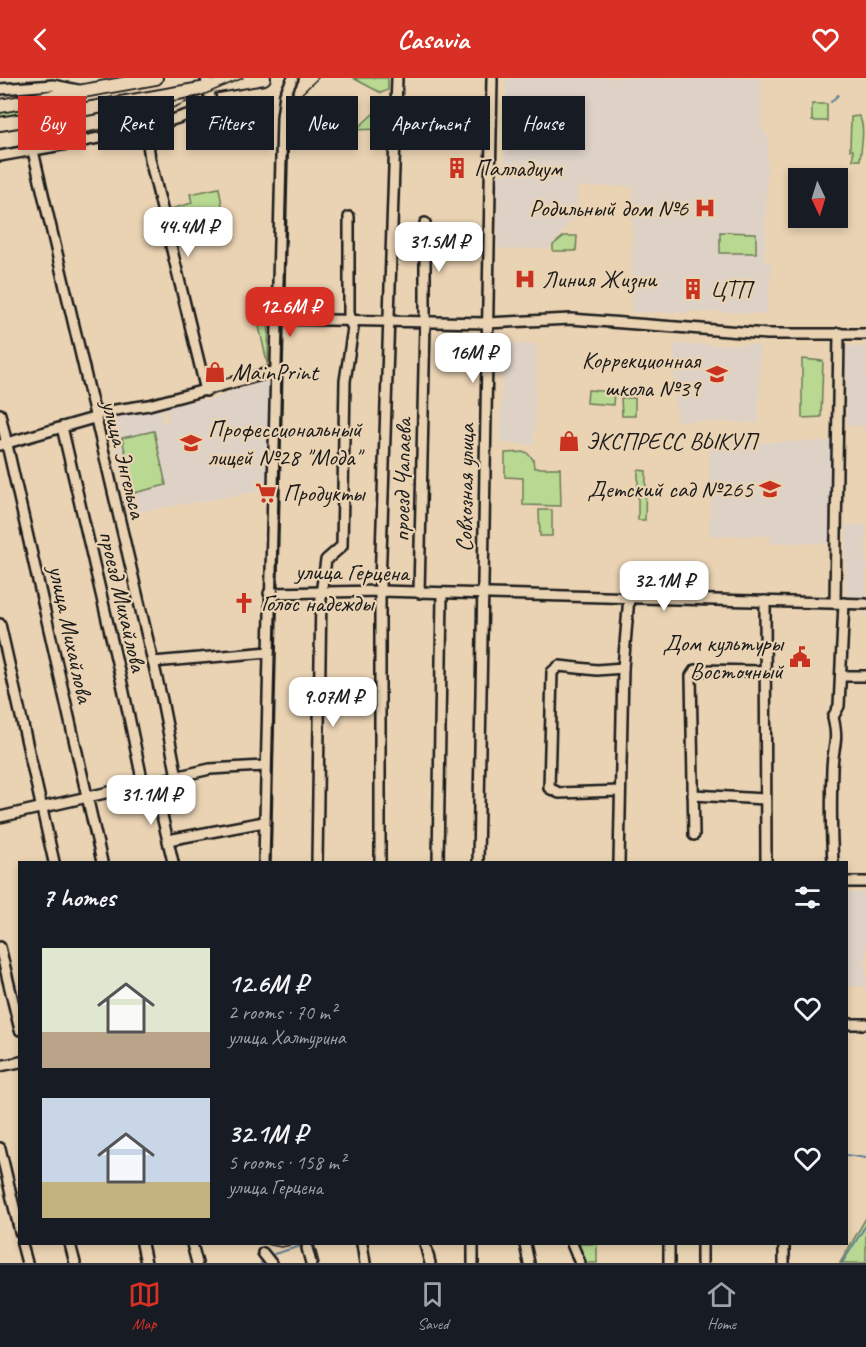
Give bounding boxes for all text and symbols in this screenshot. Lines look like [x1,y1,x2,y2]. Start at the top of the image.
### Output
text: Casavia [397,22,469,56]
icon: back [24,23,57,56]
icon: heart [809,23,842,56]
chip: Buy [18,96,86,150]
chip: Rent [98,96,174,150]
chip: Filters [186,96,274,150]
chip: New [286,96,358,150]
chip: Apartment [370,96,490,150]
chip: House [502,96,585,150]
place label: Палладиум [474,153,564,183]
building icon: Палладиум [445,156,469,180]
north arrow [788,168,848,228]
map controls [788,168,848,228]
place label: Родильный дом №6 [529,193,689,223]
hospital icon: Родильный дом №6 [693,196,717,220]
pin: 44.4M ₽ [133,207,243,258]
text: 44.4M ₽ [158,214,218,239]
pin: 31.5M ₽ [384,222,494,273]
text: 31.5M ₽ [409,229,469,254]
place label: Линия Жизни [542,264,658,294]
hospital icon: Линия Жизни [513,267,537,291]
place label: ЦТП [710,274,756,304]
building icon: ЦТП [681,277,705,301]
pin: 12.6M ₽ [235,287,345,338]
text: 12.6M ₽ [259,294,321,319]
pin: 16M ₽ [431,333,515,384]
text: 16M ₽ [449,340,497,365]
place label: Коррекционная школа №39 [582,345,702,403]
place label: MainPrint [232,357,320,387]
shop icon: MainPrint [203,360,227,384]
school or university icon: Коррекционная школа №39 [705,362,729,386]
street label: улица Энгельса [94,395,153,522]
place label: Профессиональный лицей №28 "Мода" [208,414,365,472]
street label: проезд Чапаева [386,416,418,542]
street label: Совхозная улица [449,422,481,552]
place label: ЭКСПРЕСС ВЫКУП [586,426,760,456]
shop icon: ЭКСПРЕСС ВЫКУП [557,429,581,453]
school or university icon: Профессиональный лицей №28 "Мода" [179,431,203,455]
place label: Детский сад №265 [587,474,754,504]
school or university icon: Детский сад №265 [758,477,782,501]
place label: Продукты [283,478,367,508]
supermarket icon: Продукты [254,481,278,505]
street label: проезд Михайлова [92,527,154,676]
street label: улица Герцена [293,556,411,588]
street label: улица Михайлова [41,561,100,707]
pin: 32.1M ₽ [609,561,719,612]
text: 32.1M ₽ [634,568,694,593]
place label: Голос надежды [261,588,376,618]
church icon: Голос надежды [232,591,256,615]
place label: Дом культуры Восточный [662,628,785,686]
public building icon: Дом культуры Восточный [788,645,812,669]
pin: 9.07M ₽ [278,677,388,728]
text: 9.07M ₽ [303,684,363,709]
pin: 31.1M ₽ [96,775,206,826]
text: 31.1M ₽ [121,782,181,807]
text: 7 homes [42,881,115,914]
icon: filters [791,881,824,914]
text: 12.6M ₽ [228,967,307,1000]
icon: home [90,972,162,1044]
icon: heart [791,992,824,1025]
text: 2 rooms · 70 m² [228,1000,336,1025]
text: улица Халтурина [228,1025,346,1050]
text: 32.1M ₽ [228,1117,307,1150]
icon: home [90,1122,162,1194]
icon: heart [791,1142,824,1175]
text: 5 rooms · 158 m² [228,1150,345,1175]
text: улица Герцена [228,1175,323,1200]
tab: Map [128,1278,161,1334]
tab: Saved [416,1278,449,1334]
tab: Home [705,1278,738,1334]

